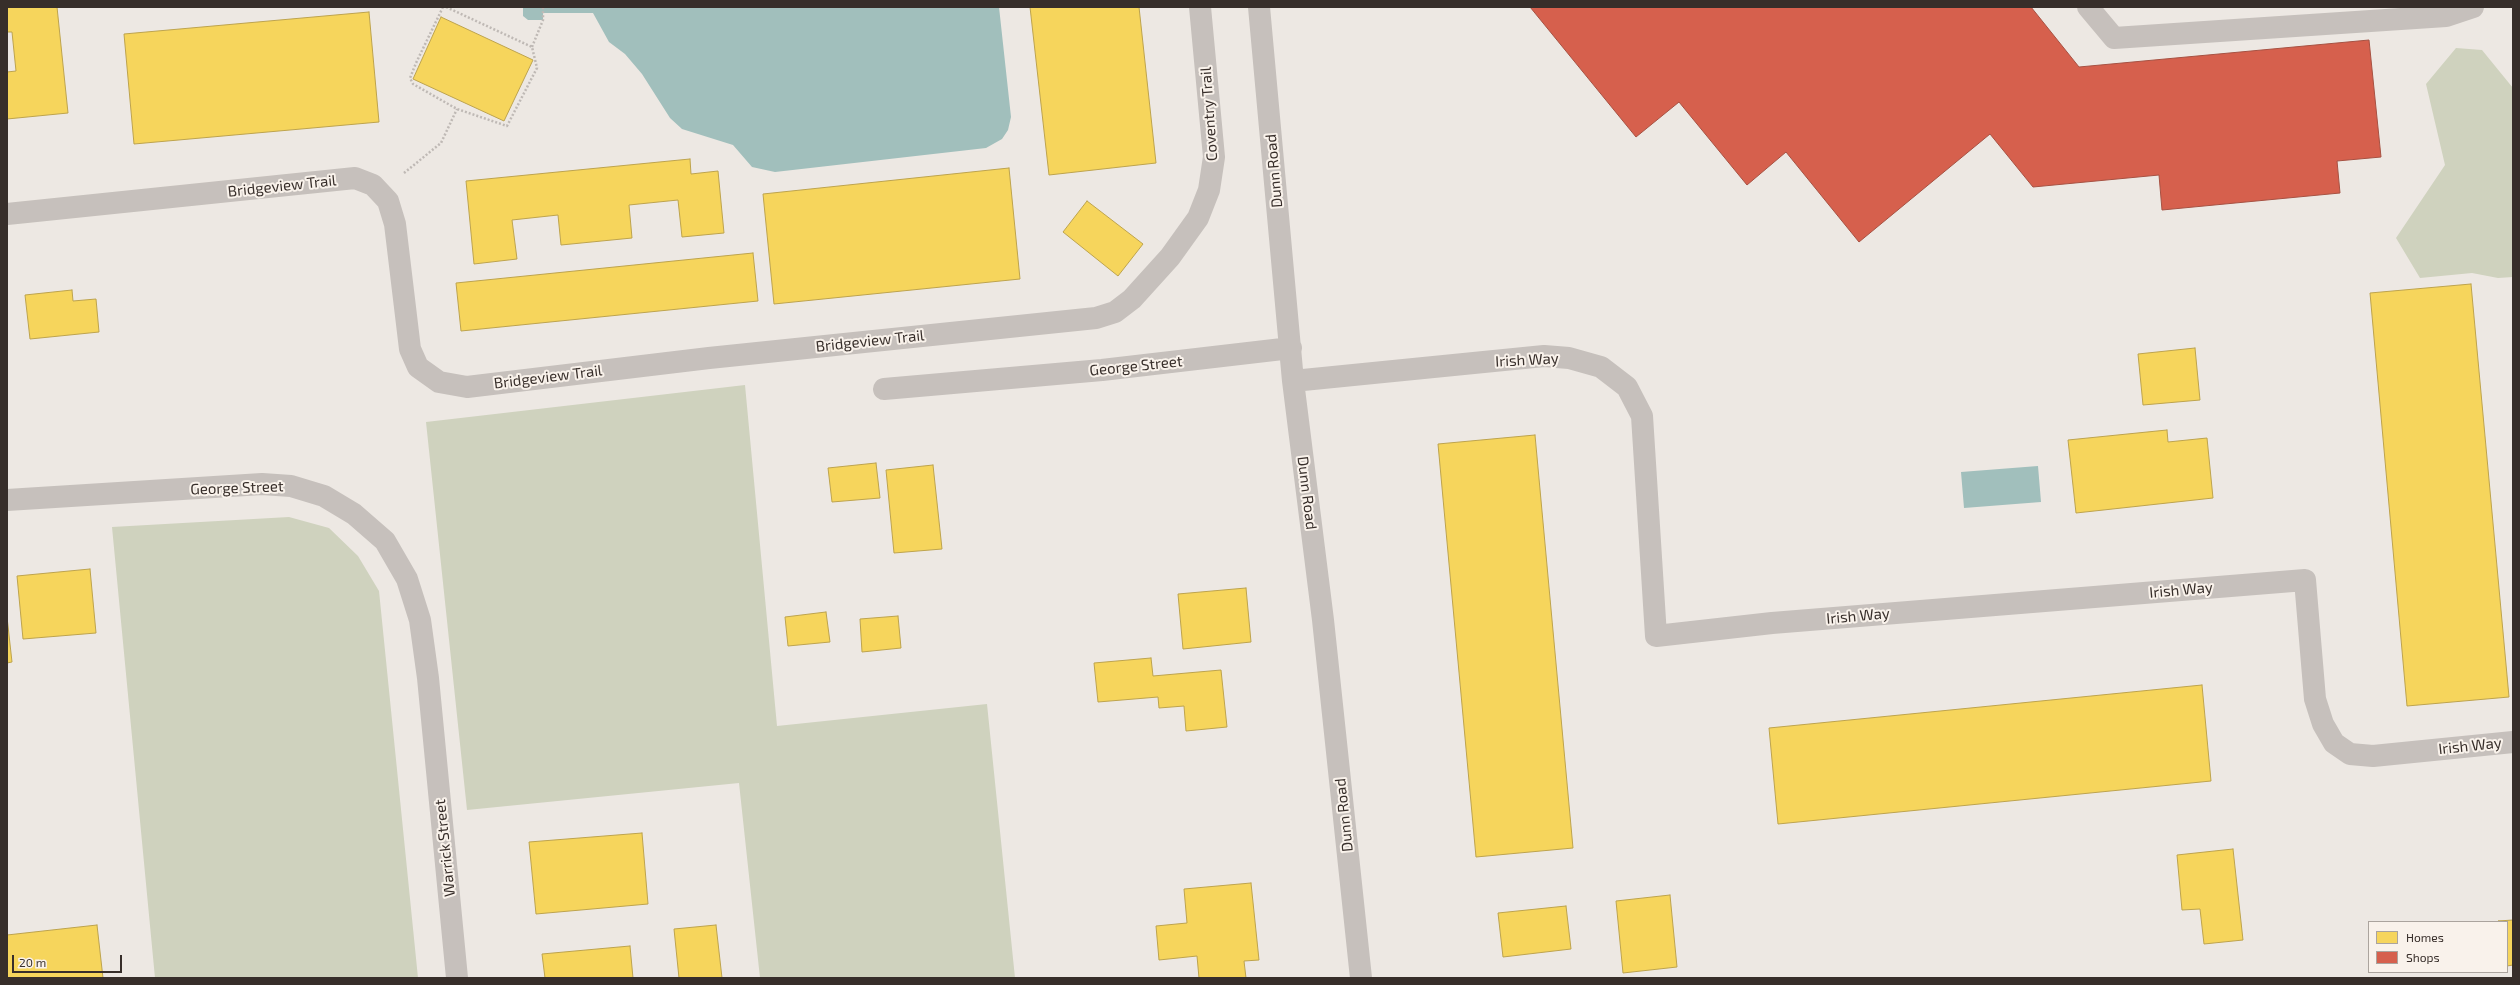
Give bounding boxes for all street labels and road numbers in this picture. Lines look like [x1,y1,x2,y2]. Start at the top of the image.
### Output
street label: Coventry Trail [1197,66,1221,162]
street label: Dunn Road [1262,133,1286,209]
street label: Bridgeview Trail [227,171,337,201]
street label: Bridgeview Trail [815,326,925,356]
street label: Irish Way [1495,349,1559,371]
street label: George Street [1089,352,1183,380]
street label: Bridgeview Trail [493,361,603,393]
street label: Dunn Road [1294,455,1320,531]
street label: George Street [190,477,284,499]
street label: Irish Way [2149,578,2213,602]
street label: Irish Way [1826,604,1890,628]
street label: Irish Way [2437,734,2503,758]
street label: Dunn Road [1331,777,1357,853]
street label: Warrick Street [431,798,459,898]

